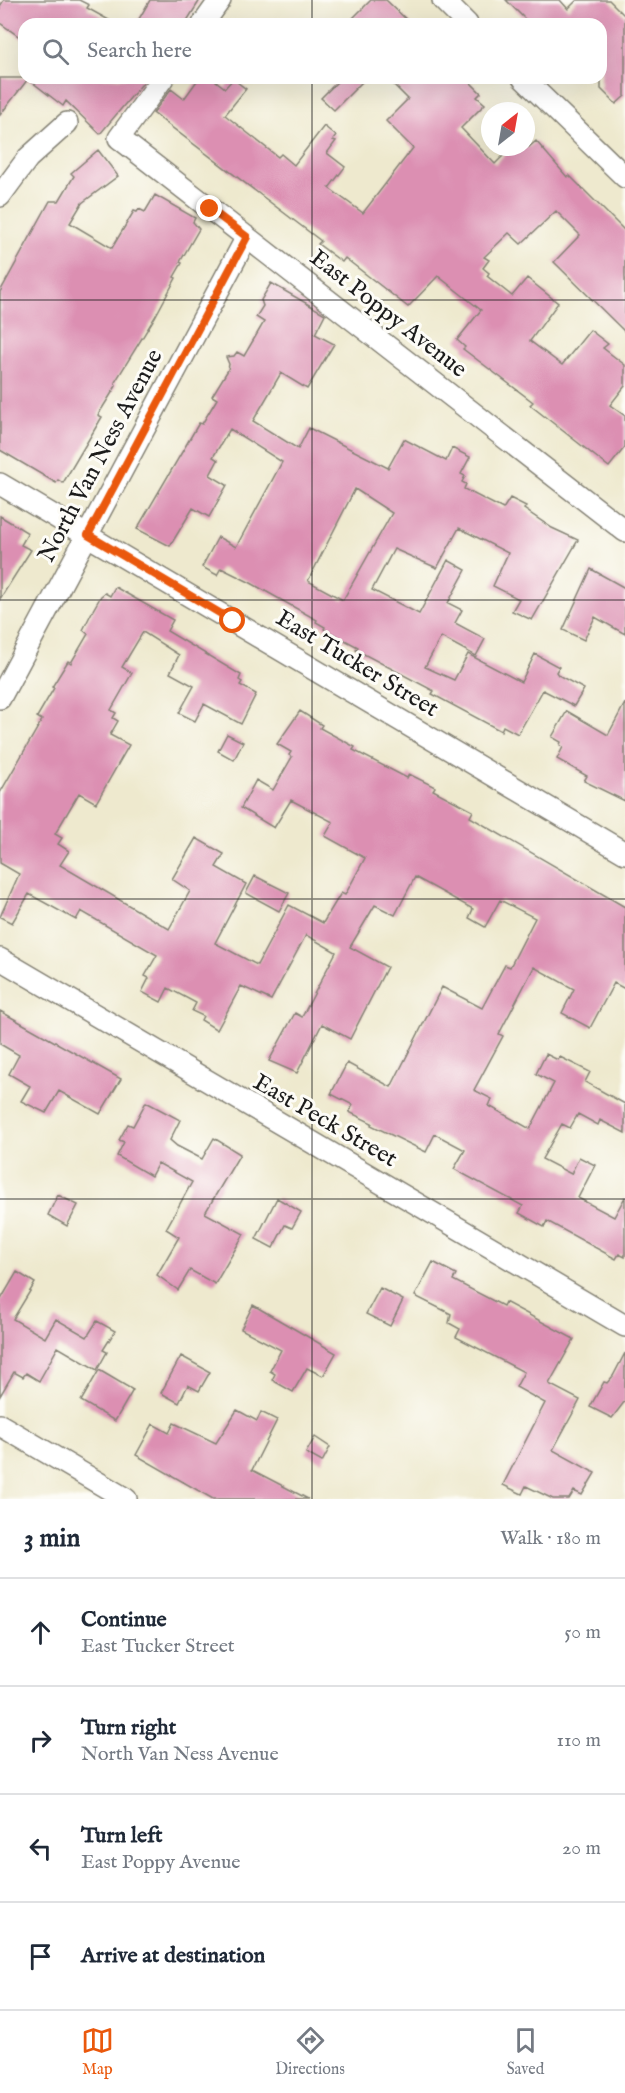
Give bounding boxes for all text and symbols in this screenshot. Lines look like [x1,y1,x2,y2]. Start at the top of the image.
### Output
search box [18,18,607,84]
icon: search [39,35,72,68]
text: Search here [87,37,192,65]
north arrow [481,102,535,156]
route end [196,195,222,221]
street label: East Poppy Avenue [303,243,473,385]
street label: North Van Ness Avenue [32,344,170,568]
street label: East Tucker Street [270,603,444,725]
route start [219,607,245,633]
street label: East Peck Street [247,1067,403,1175]
text: 3 min [24,1522,80,1555]
text: Walk · 180 m [500,1526,601,1551]
text: Continue [81,1606,167,1634]
icon: ahead [24,1616,57,1649]
text: 50 m [564,1620,601,1645]
text: East Tucker Street [81,1634,235,1659]
text: Turn right [81,1714,176,1742]
icon: right [24,1724,57,1757]
text: 110 m [557,1728,601,1753]
text: North Van Ness Avenue [81,1742,279,1767]
text: Turn left [81,1822,163,1850]
icon: left [24,1832,57,1865]
text: 20 m [562,1836,601,1861]
text: East Poppy Avenue [81,1850,241,1875]
icon: arrive [24,1940,57,1973]
text: Arrive at destination [81,1942,265,1970]
tab: Map [81,2024,114,2080]
tab: Directions [275,2024,345,2080]
tab: Saved [506,2024,544,2080]

